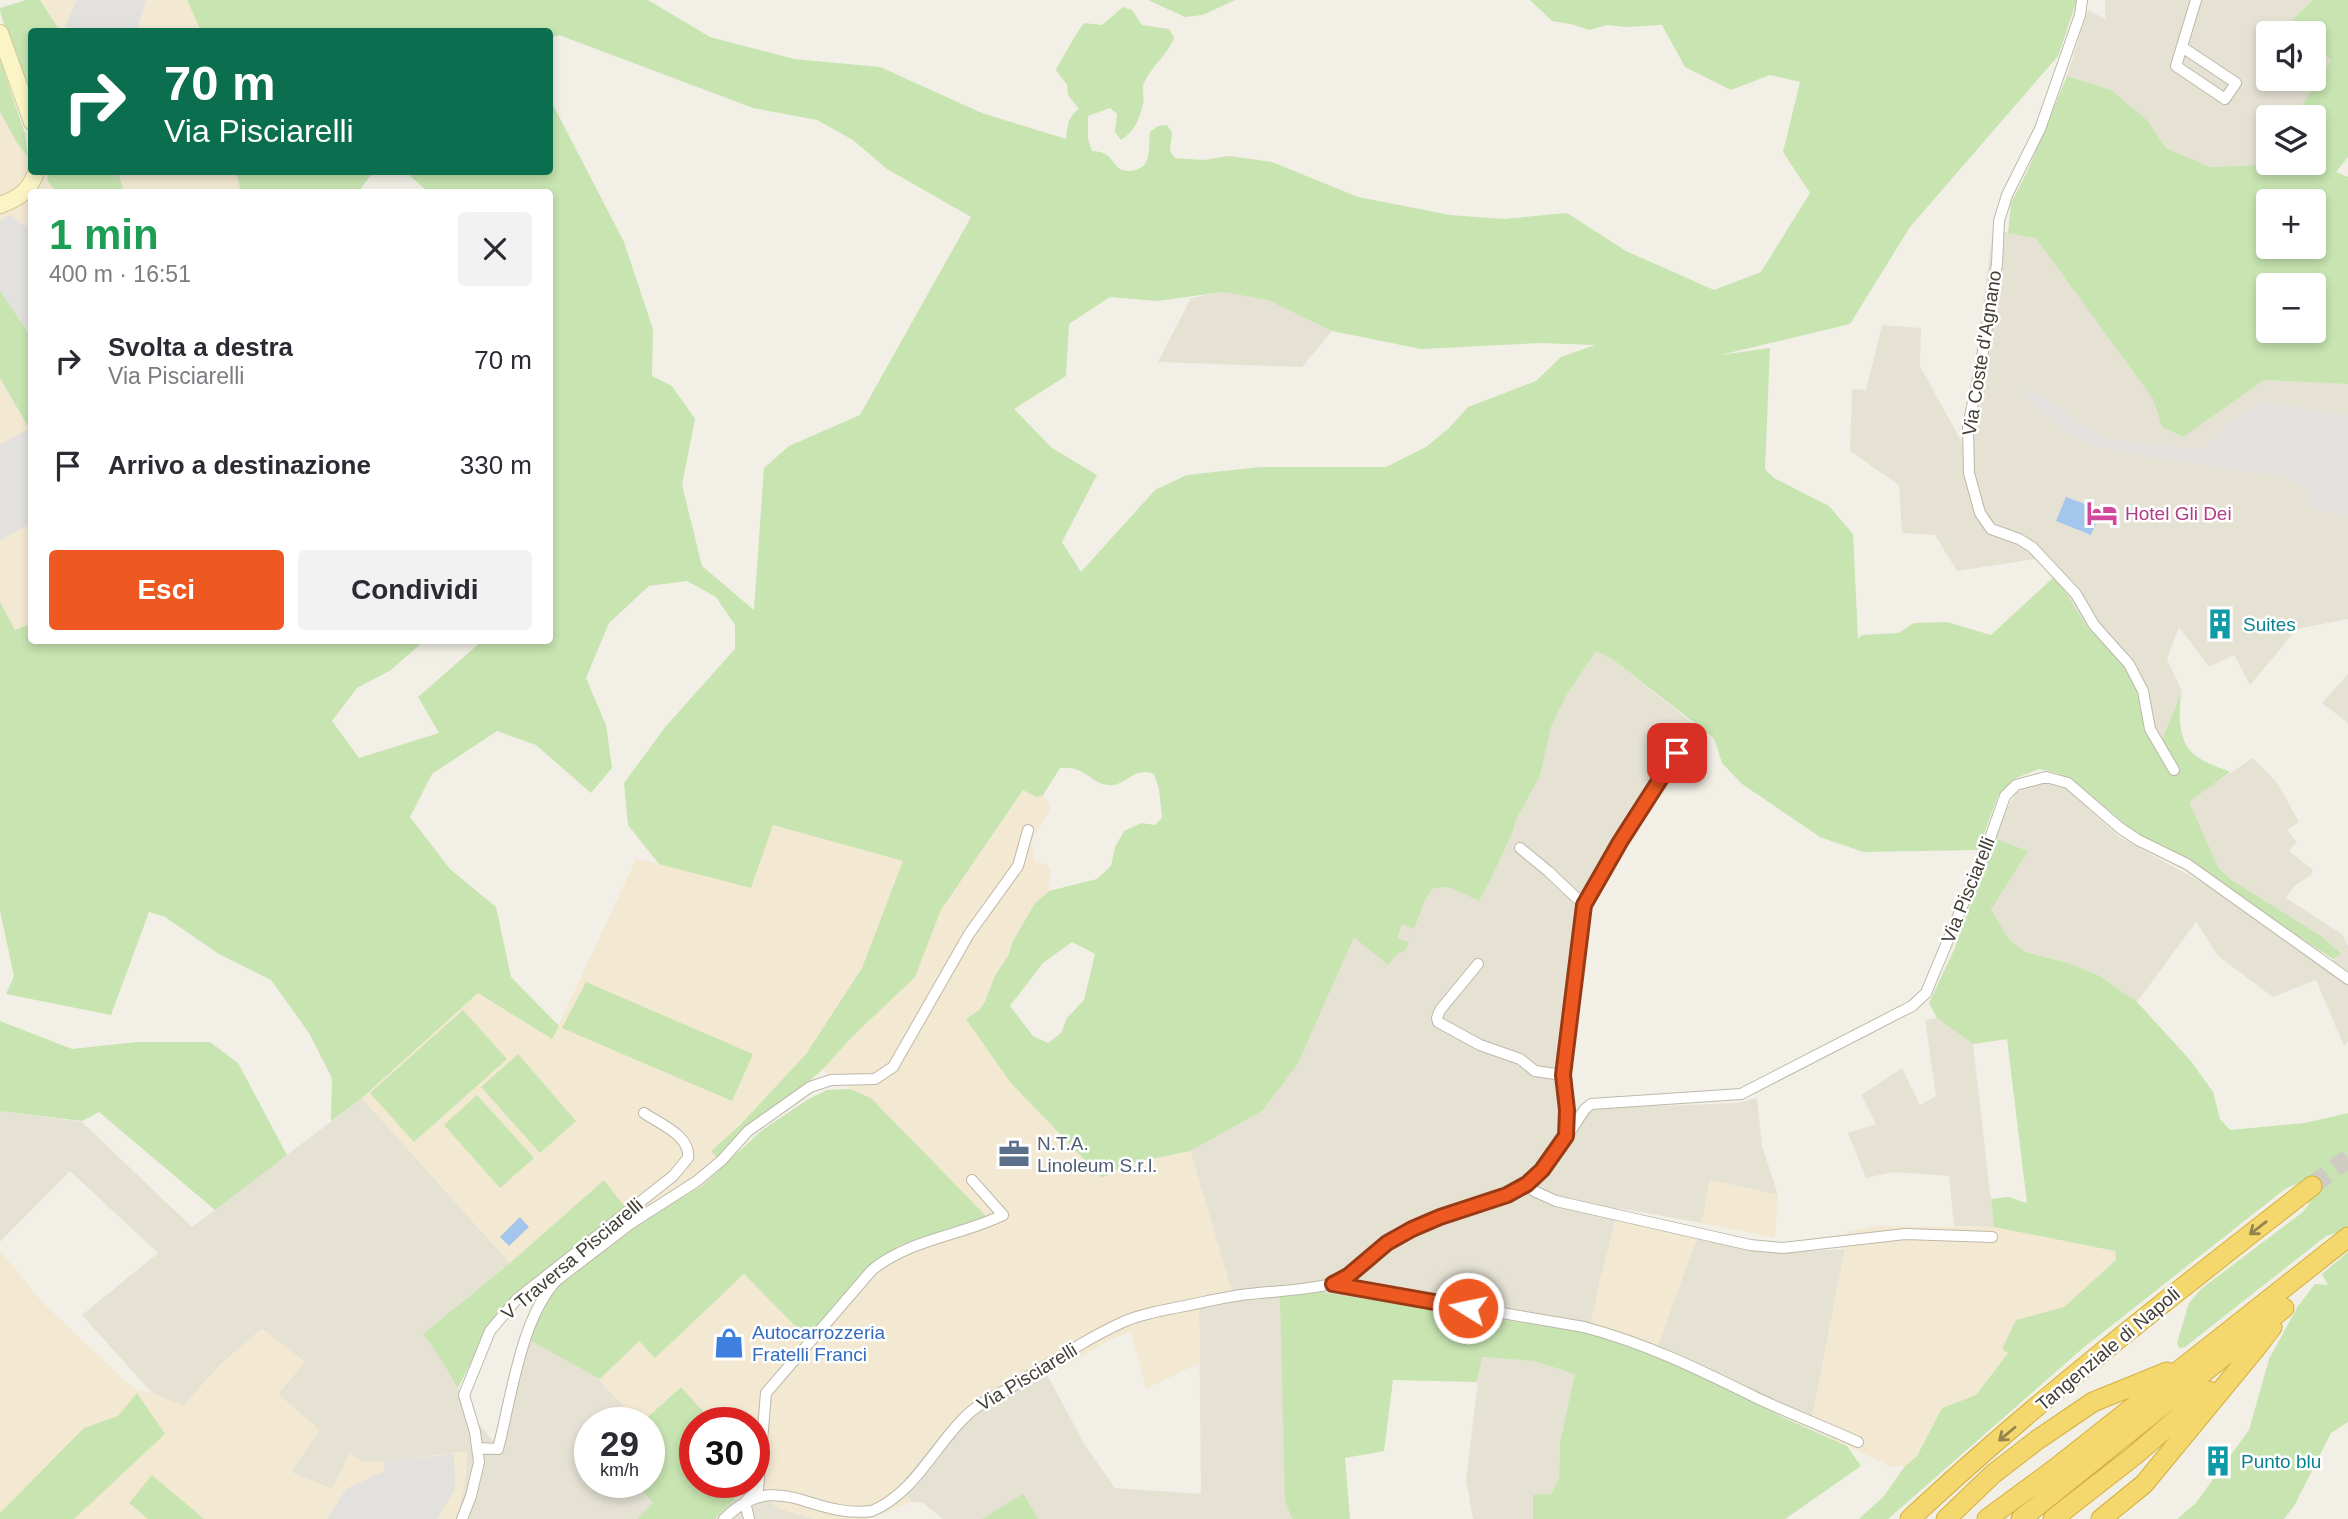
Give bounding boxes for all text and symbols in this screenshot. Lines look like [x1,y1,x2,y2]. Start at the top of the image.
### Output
map controls [2256,21,2326,343]
button: sound [2256,21,2326,91]
icon: right [49,56,140,147]
text: 70 m [164,56,276,110]
button: layers [2256,105,2326,175]
text: Via Pisciarelli [164,113,354,149]
button: + [2256,189,2326,259]
text: 1 min [49,211,159,258]
button: close [458,212,532,286]
text: 400 m · 16:51 [49,261,191,287]
street label: Via Coste d'Agnano [1959,269,2005,437]
button: − [2256,273,2326,343]
text: Svolta a destra [108,332,293,362]
icon: right [49,342,87,380]
text: 70 m [474,345,532,375]
text: Via Pisciarelli [108,363,244,389]
icon: arrive [49,447,87,485]
text: Arrivo a destinazione [108,450,371,480]
text: 330 m [460,450,532,480]
hotel icon: Hotel Gli Dei [2085,496,2119,530]
place label: Hotel Gli Dei [2125,503,2232,524]
button: Esci [49,550,284,630]
button: Condividi [298,550,532,630]
building icon: Suites [2203,607,2237,641]
place label: Suites [2243,614,2296,635]
pin [1647,723,1707,783]
icon: arrive [1658,734,1696,772]
street label: Via Pisciarelli [1937,834,1999,946]
place label: N.T.A. Linoleum S.r.l. [1037,1133,1157,1176]
office icon: N.T.A. Linoleum S.r.l. [997,1137,1031,1171]
street label: V Traversa Pisciarelli [497,1194,647,1324]
one-way arrow [2249,1220,2268,1235]
position arrow [1431,1271,1505,1345]
street label: Tangenziale di Napoli [2032,1283,2184,1415]
place label: Autocarrozzeria Fratelli Franci [752,1322,885,1365]
shop icon: Autocarrozzeria Fratelli Franci [712,1326,746,1360]
street label: Via Pisciarelli [973,1339,1081,1415]
speed limit sign: 30 [679,1407,770,1498]
text: 29 [600,1424,639,1463]
one-way arrow [1998,1426,2016,1442]
building icon: Punto blu [2201,1444,2235,1478]
place label: Punto blu [2241,1451,2321,1472]
text: km/h [600,1460,639,1480]

